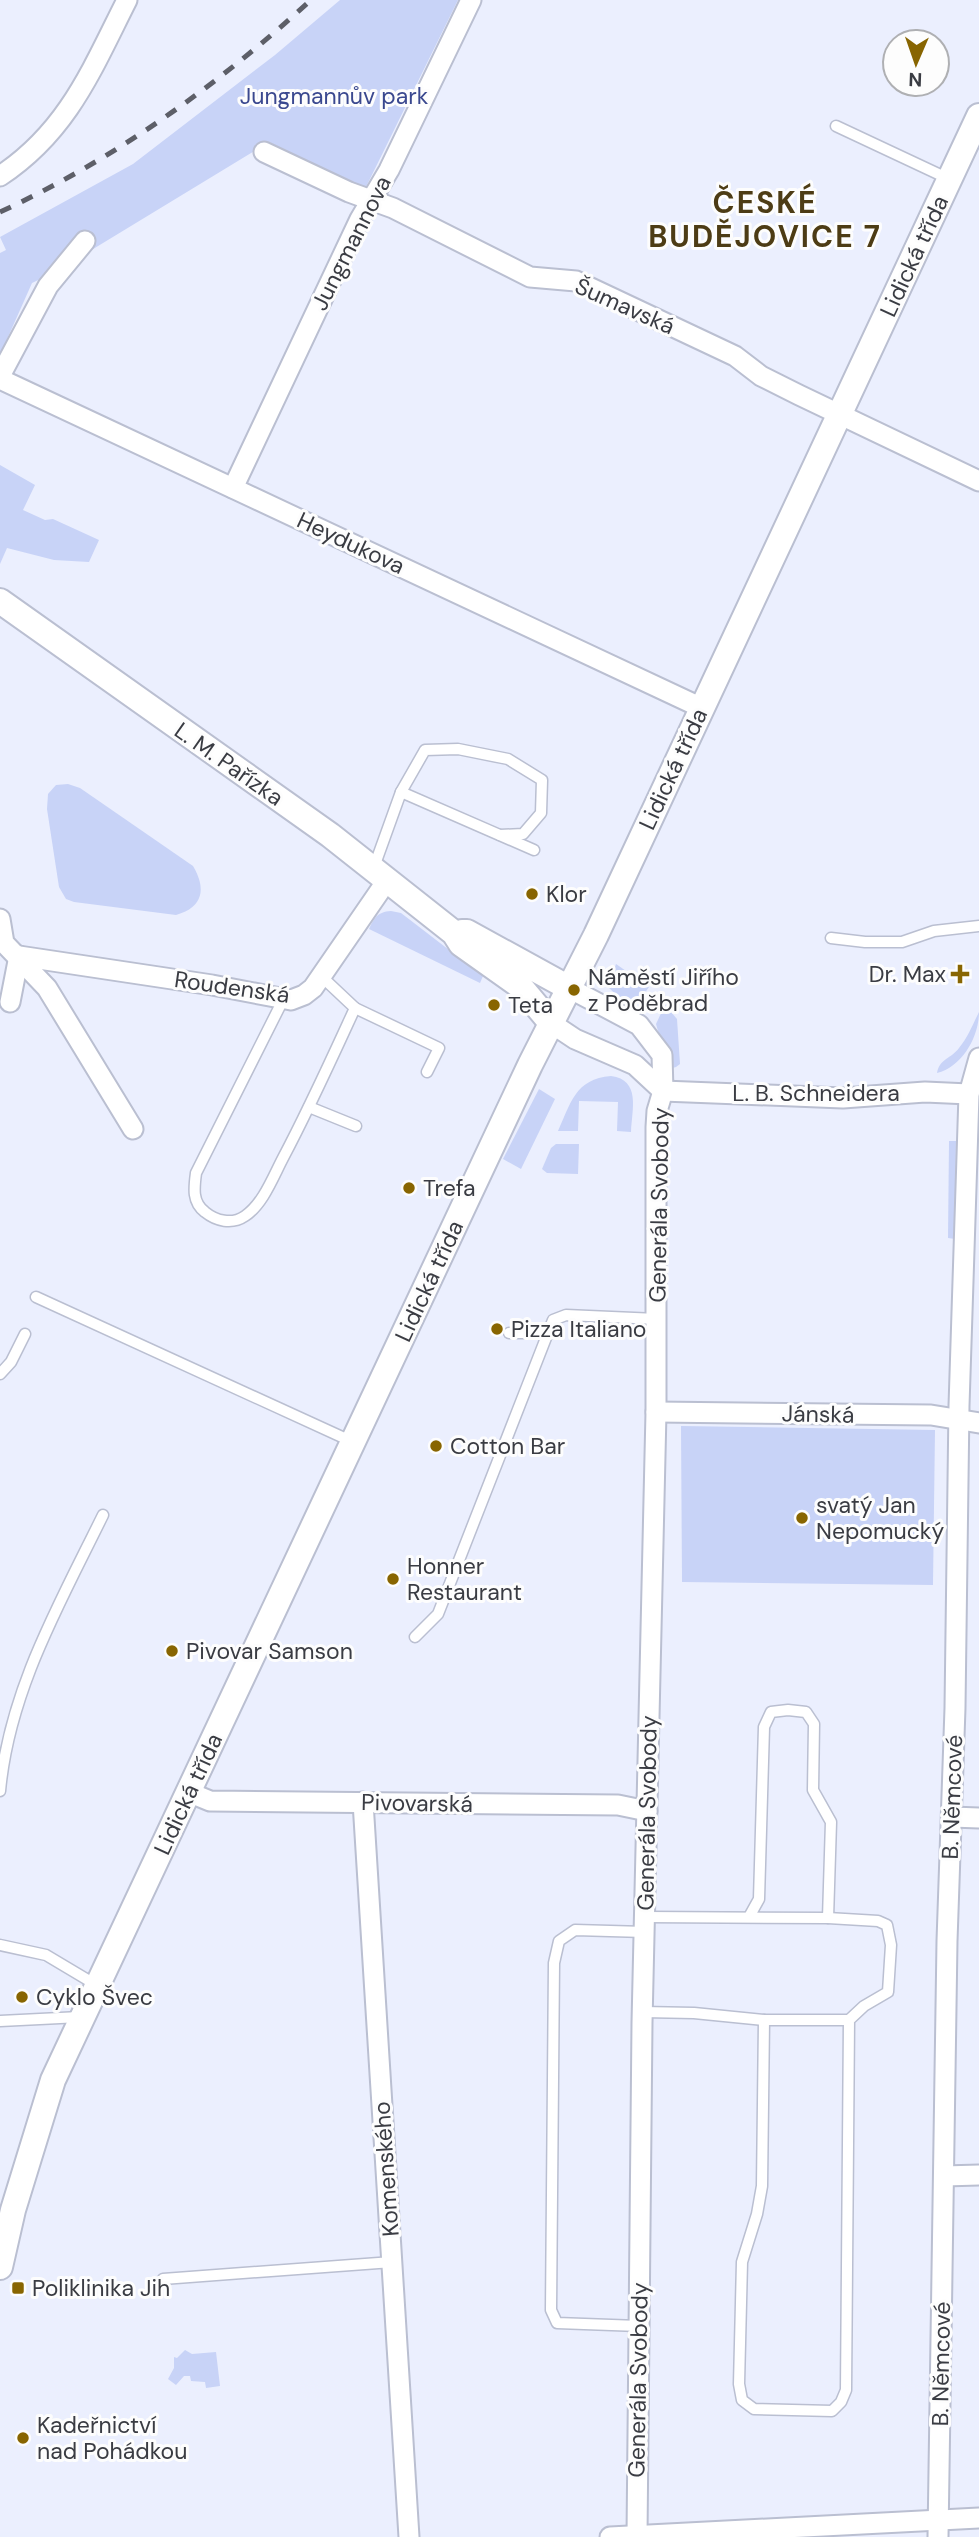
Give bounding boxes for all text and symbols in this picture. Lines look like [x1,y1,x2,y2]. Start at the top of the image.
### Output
north arrow [881,28,951,98]
text: N [908,67,923,92]
park label: Jungmannův park [240,81,429,111]
street label: Jungmannova [304,171,398,315]
district label: ČESKÉ BUDĚJOVICE 7 [648,183,882,256]
street label: Lidická třída [873,191,955,321]
street label: Šumavská [570,271,680,341]
street label: Heydukova [292,505,410,581]
street label: Lidická třída [632,704,714,834]
street label: L. M. Pařízka [169,715,289,813]
place label: Klor [546,879,587,909]
marker: Klor [524,886,540,902]
place label: Dr. Max [869,959,946,989]
place label: Náměstí Jiřího z Poděbrad [588,962,739,1018]
street label: Roudenská [172,964,292,1010]
marker: Dr. Max [952,966,968,982]
marker: Náměstí Jiřího z Poděbrad [566,982,582,998]
place label: Teta [508,990,553,1020]
marker: Teta [486,997,502,1013]
street label: L. B. Schneidera [732,1078,900,1108]
street label: Generála Svobody [642,1107,676,1303]
place label: Trefa [423,1173,476,1203]
marker: Trefa [401,1180,417,1196]
street label: Lidická třída [388,1216,470,1346]
place label: Pizza Italiano [511,1314,646,1344]
marker: Pizza Italiano [489,1321,505,1337]
street label: Jánská [781,1398,855,1430]
place label: Cotton Bar [450,1431,565,1461]
marker: Cotton Bar [428,1438,444,1454]
place label: svatý Jan Nepomucký [816,1490,944,1546]
marker: svatý Jan Nepomucký [794,1510,810,1526]
place label: Honner Restaurant [407,1551,522,1607]
marker: Honner Restaurant [385,1571,401,1587]
place label: Pivovar Samson [186,1636,353,1666]
marker: Pivovar Samson [164,1643,180,1659]
street label: Generála Svobody [630,1715,664,1911]
street label: Lidická třída [147,1729,229,1859]
street label: B. Němcové [935,1734,969,1860]
street label: Pivovarská [361,1787,473,1819]
place label: Cyklo Švec [36,1982,153,2012]
marker: Cyklo Švec [14,1989,30,2005]
street label: Komenského [366,2100,406,2238]
place label: Poliklinika Jih [32,2273,170,2303]
marker: Poliklinika Jih [10,2280,26,2296]
street label: Generála Svobody [621,2282,655,2478]
street label: B. Němcové [925,2301,957,2427]
place label: Kadeřnictví nad Pohádkou [37,2410,187,2466]
marker: Kadeřnictví nad Pohádkou [15,2430,31,2446]

